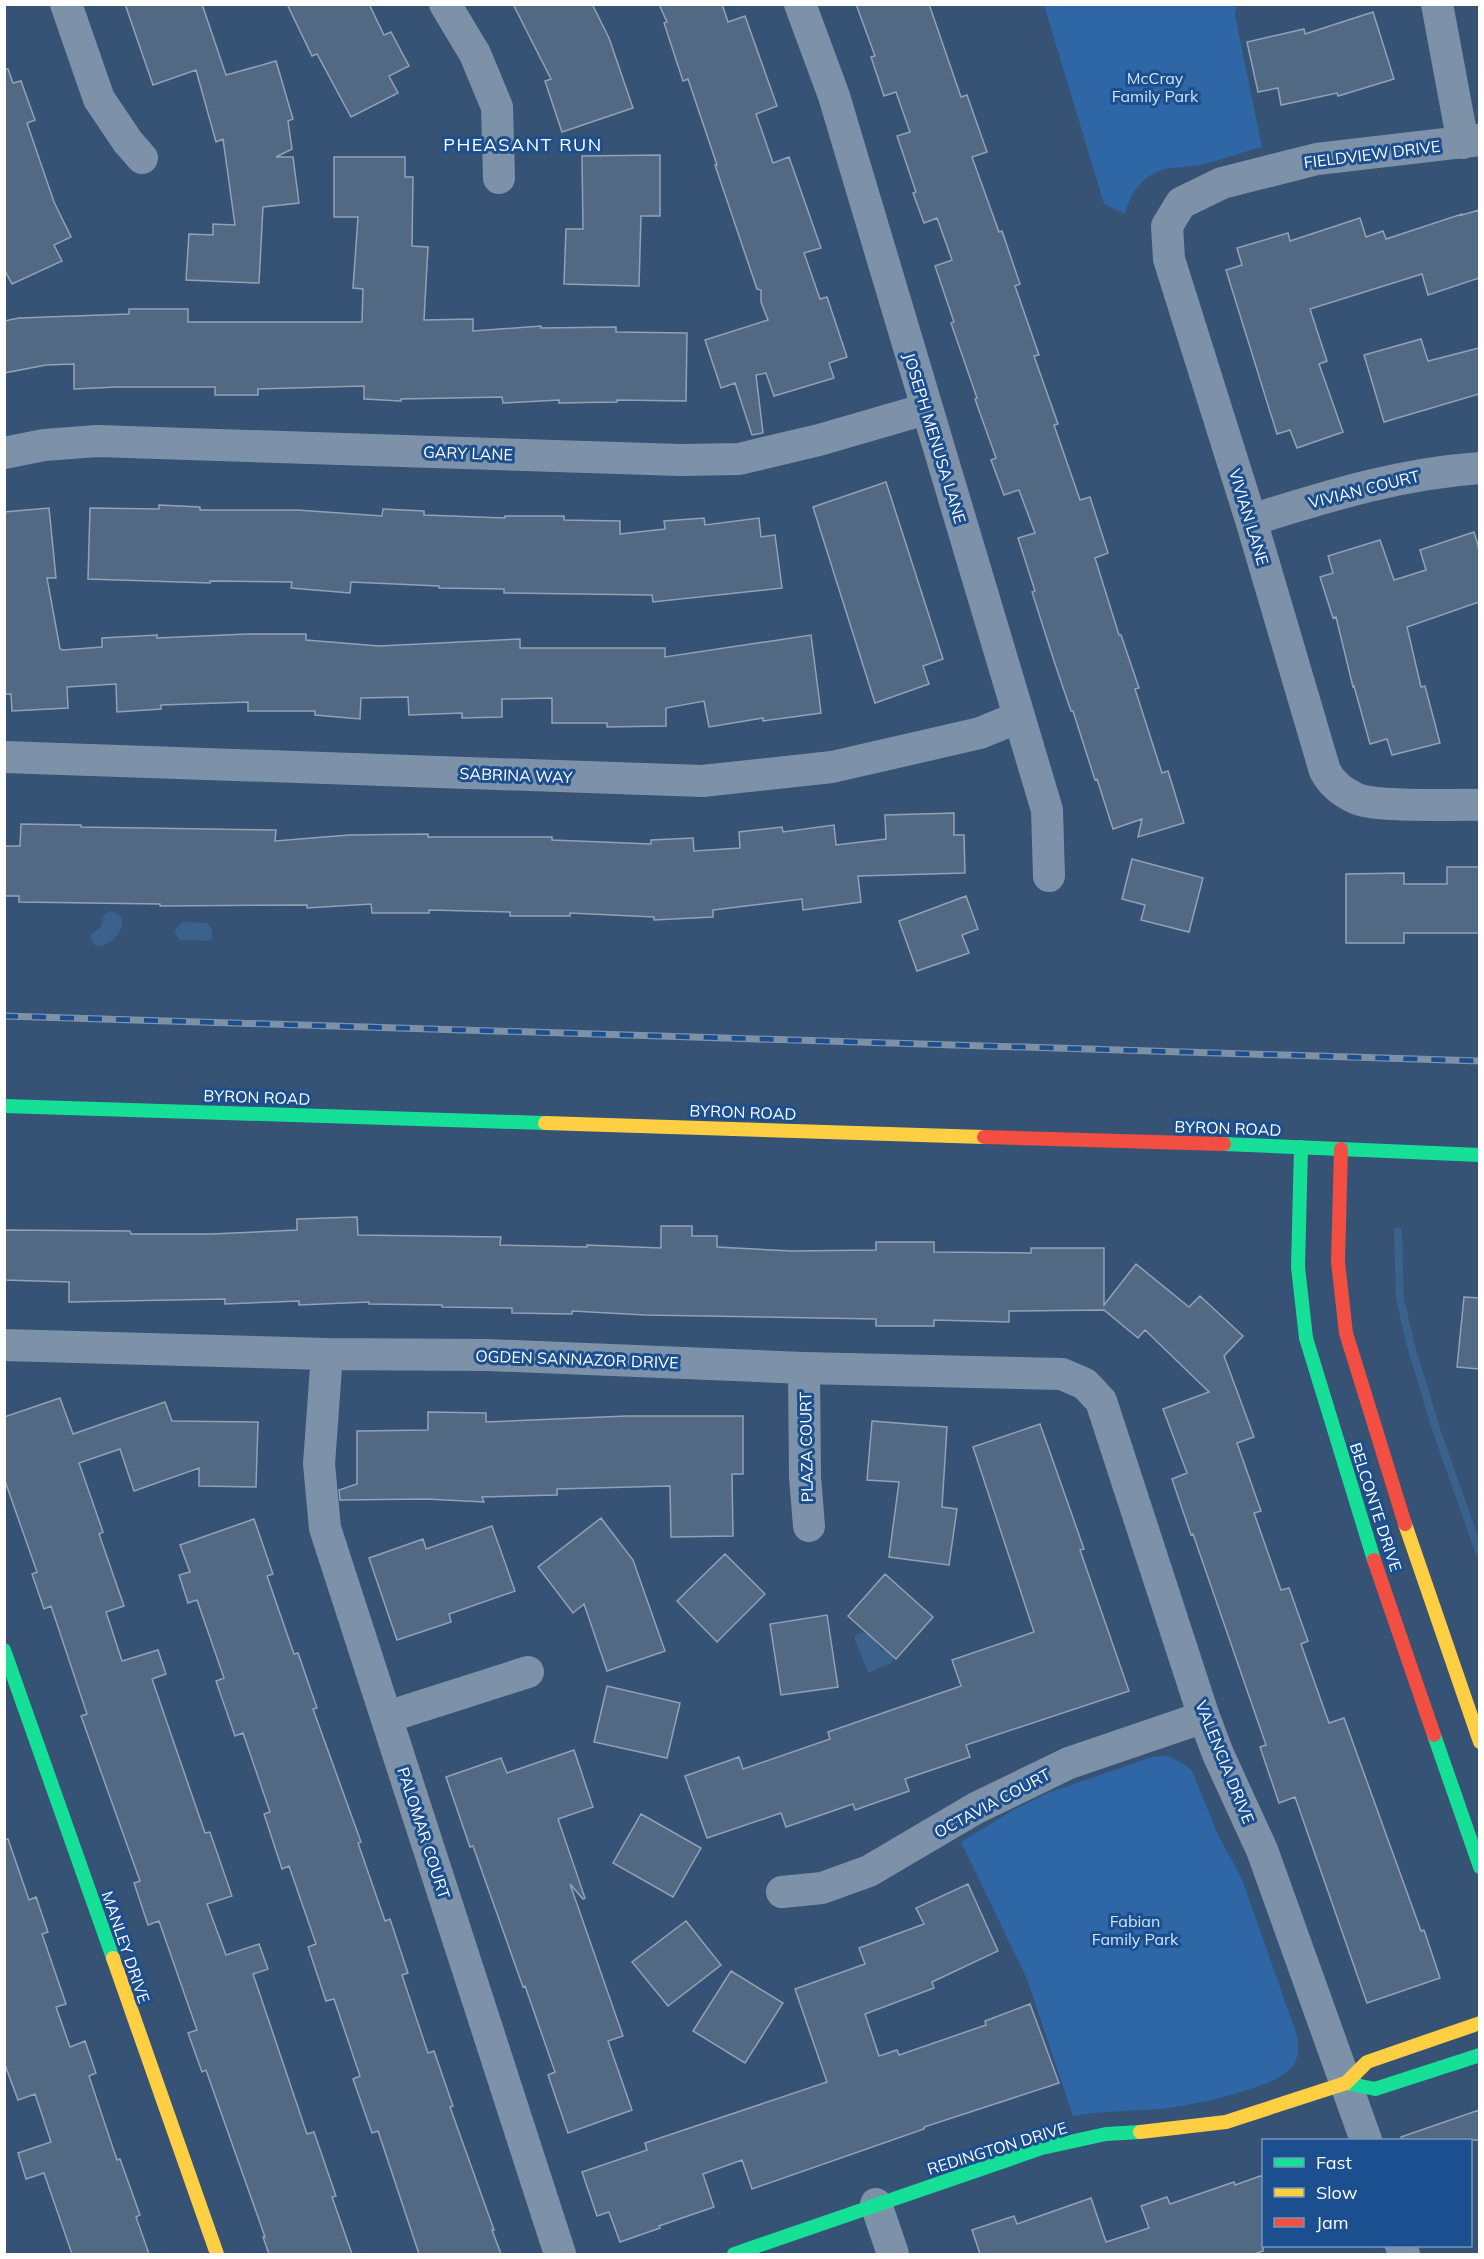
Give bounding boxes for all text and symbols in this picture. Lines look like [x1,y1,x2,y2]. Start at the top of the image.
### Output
park label: McCray Family Park [1112,68,1199,106]
district label: PHEASANT RUN [443,133,603,156]
street label: FIELDVIEW DRIVE [1303,136,1441,172]
street label: JOSEPH MENUSA LANE [899,350,971,526]
street label: GARY LANE [423,441,513,465]
street label: VIVIAN COURT [1306,465,1422,512]
street label: VIVIAN LANE [1225,466,1273,568]
street label: SABRINA WAY [459,763,573,787]
street label: BYRON ROAD [203,1085,311,1109]
street label: BYRON ROAD [689,1100,797,1124]
street label: BYRON ROAD [1174,1116,1282,1140]
street label: OGDEN SANNAZOR DRIVE [475,1345,679,1373]
street label: PLAZA COURT [795,1391,817,1503]
street label: BELCONTE DRIVE [1346,1440,1406,1574]
street label: VALENCIA DRIVE [1191,1698,1259,1826]
street label: OCTAVIA COURT [930,1764,1054,1842]
street label: PALOMAR COURT [393,1765,455,1902]
street label: MANLEY DRIVE [97,1888,155,2006]
park label: Fabian Family Park [1092,1911,1179,1949]
street label: REDINGTON DRIVE [925,2117,1069,2179]
legend [1262,2139,1472,2247]
text: Fast [1316,2151,1352,2174]
text: Slow [1316,2181,1358,2204]
text: Jam [1316,2211,1349,2234]

